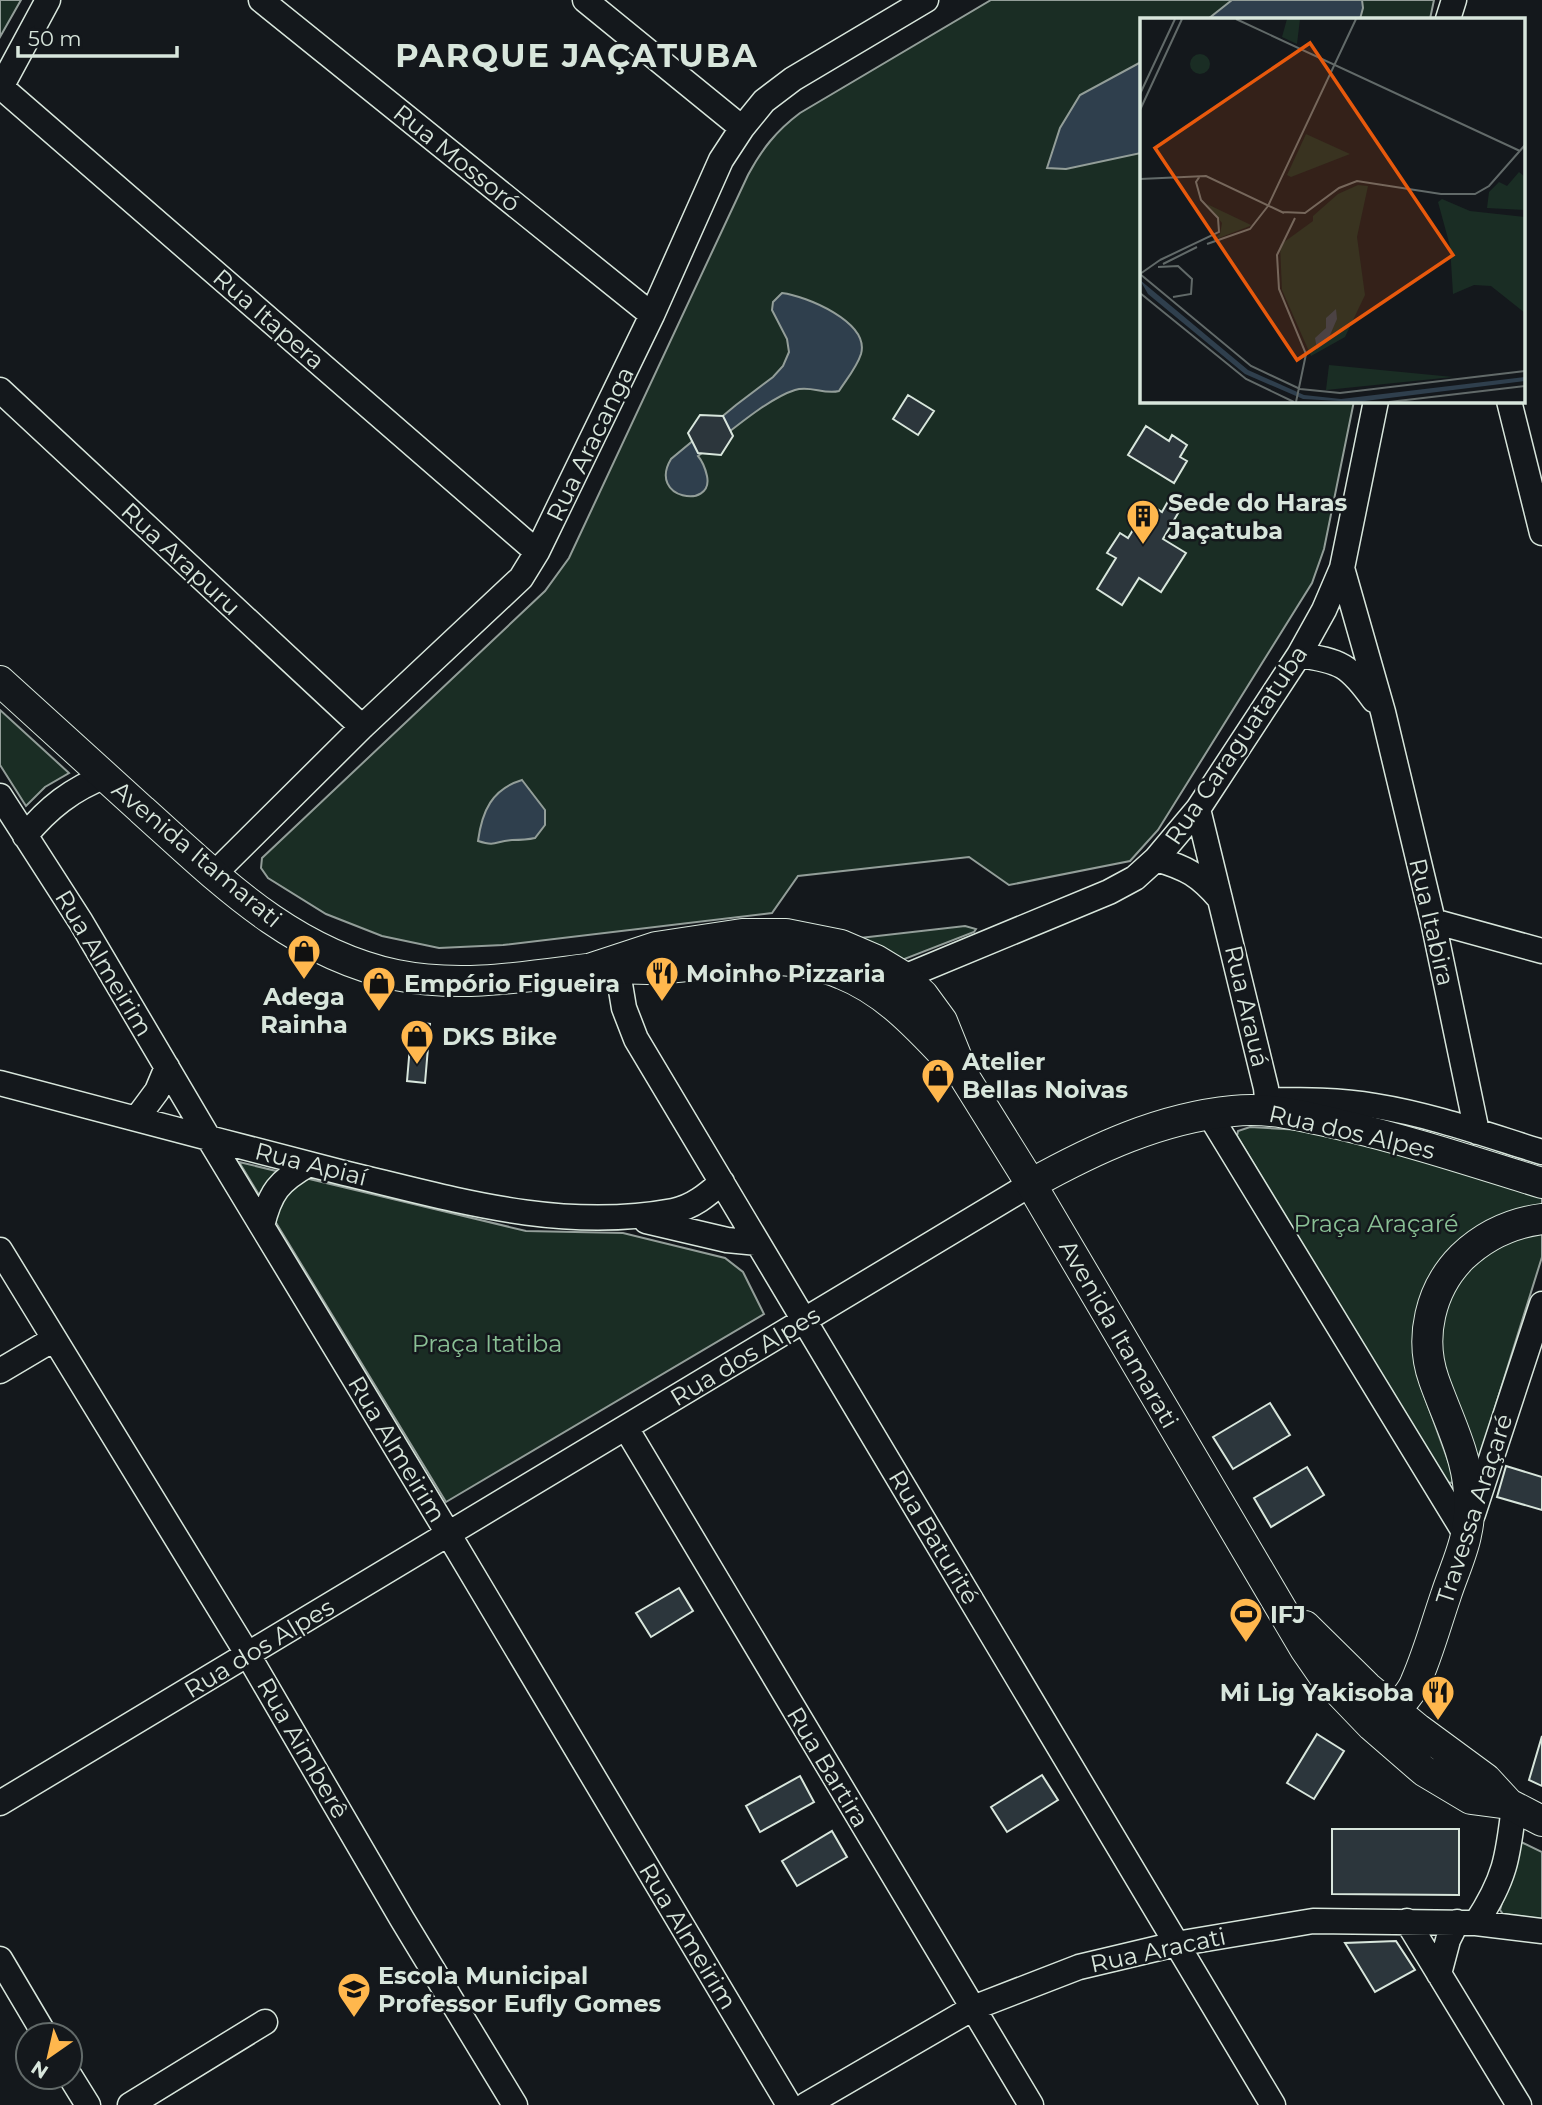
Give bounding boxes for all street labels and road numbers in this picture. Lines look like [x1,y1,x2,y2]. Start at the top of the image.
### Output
street label: Rua Mossoró [388,98,526,218]
street label: Rua Itapera [207,263,331,375]
street label: Rua Aracanga [540,362,640,526]
street label: Rua Arapuru [115,497,247,621]
street label: Rua Caraguatatuba [1159,640,1313,850]
street label: Avenida Itamarati [106,775,288,933]
street label: Rua Itabira [1403,855,1461,989]
street label: Rua Almeirim [49,885,159,1041]
street label: Rua Arauá [1219,942,1275,1070]
street label: Rua dos Alpes [1266,1099,1438,1165]
street label: Rua Apiaí [252,1136,372,1192]
street label: Avenida Itamarati [1053,1235,1185,1433]
street label: Rua dos Alpes [665,1300,825,1412]
street label: Rua Almeirim [342,1371,452,1527]
street label: Travessa Araçaré [1430,1410,1518,1608]
street label: Rua Baturité [883,1465,985,1609]
street label: Rua dos Alpes [179,1592,339,1704]
street label: Rua Aimberê [251,1672,355,1824]
street label: Rua Bartira [781,1702,875,1832]
street label: Rua Almeirim [633,1858,743,2014]
street label: Rua Aracati [1088,1921,1228,1979]

